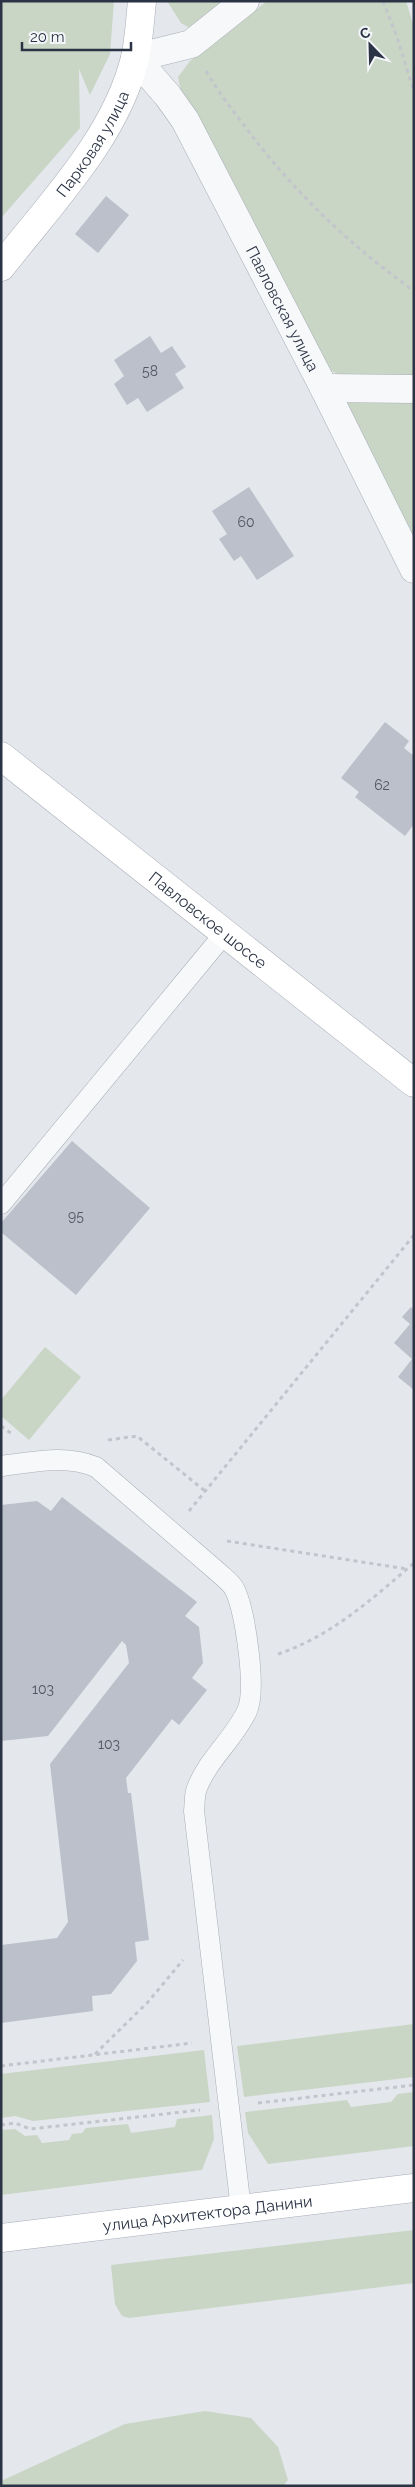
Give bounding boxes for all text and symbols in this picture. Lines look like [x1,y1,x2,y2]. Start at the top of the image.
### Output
scale bar [22,20,131,52]
north arrow [345,20,395,70]
text: С [357,24,373,42]
text: 20 m [30,28,65,46]
street label: Парковая улица [52,88,133,201]
street label: Павловская улица [242,243,323,375]
house number: 58 [142,363,158,379]
house number: 60 [237,514,255,530]
house number: 62 [374,777,390,793]
street label: Павловское шоссе [145,867,271,972]
house number: 95 [68,1208,84,1224]
house number: 103 [32,1681,54,1697]
house number: 103 [98,1736,120,1752]
street label: улица Архитектора Данини [102,2191,313,2235]

